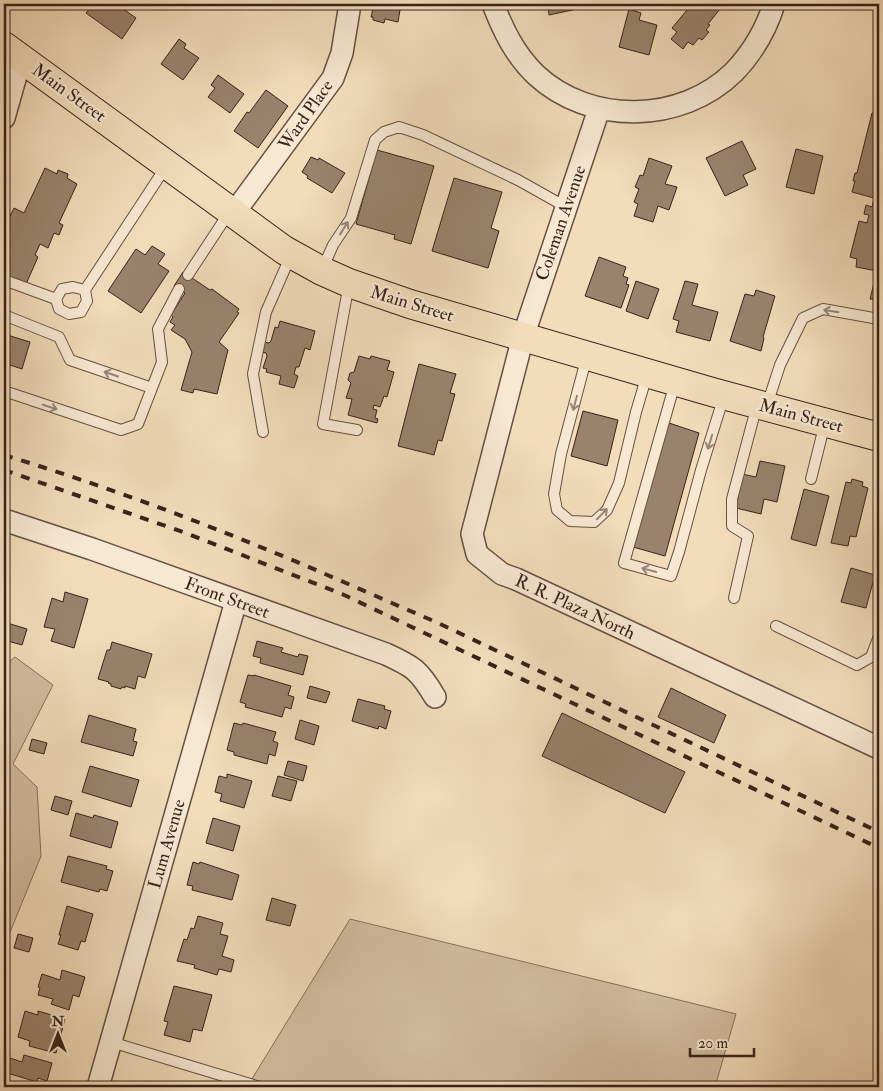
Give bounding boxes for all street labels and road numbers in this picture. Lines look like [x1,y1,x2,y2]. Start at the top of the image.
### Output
street label: Main Street [27,58,111,128]
street label: Ward Place [273,75,339,155]
street label: Coleman Avenue [531,162,592,284]
street label: Main Street [368,280,457,328]
street label: Main Street [757,394,846,438]
street label: R. R. Plaza North [511,569,639,645]
street label: Front Street [182,572,273,624]
street label: Lum Avenue [143,796,191,892]

